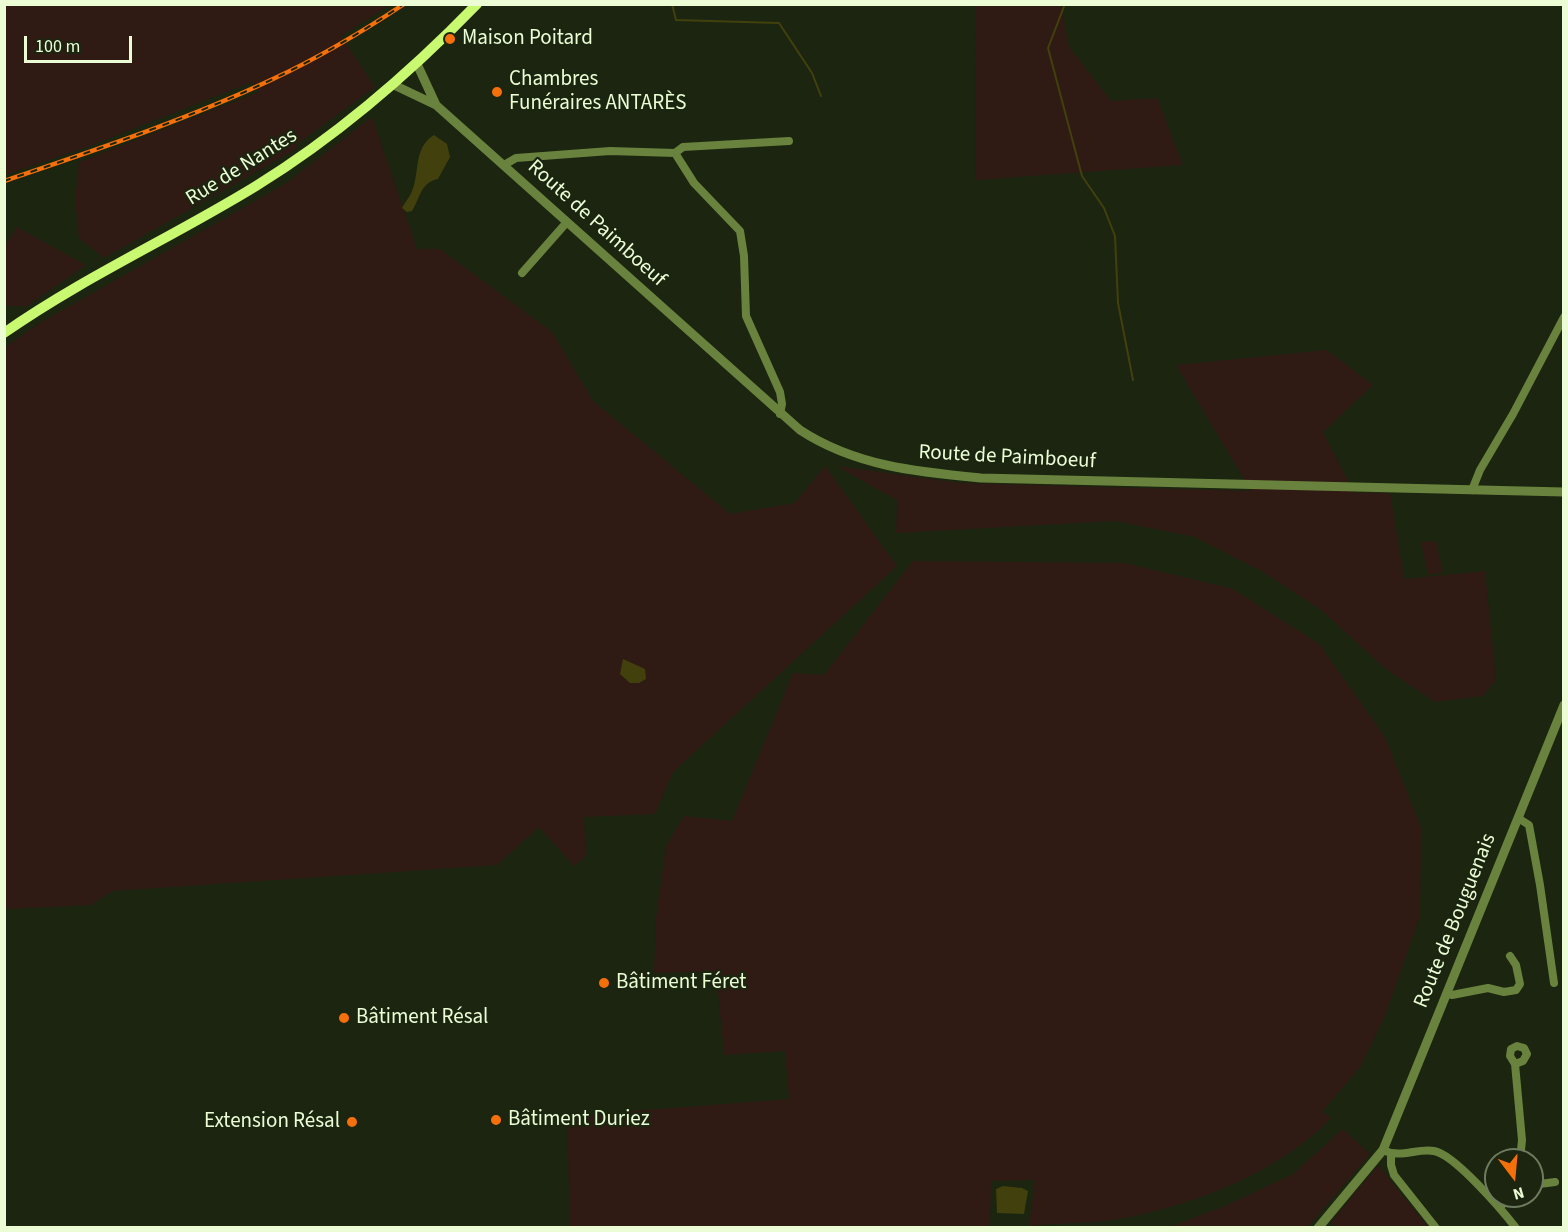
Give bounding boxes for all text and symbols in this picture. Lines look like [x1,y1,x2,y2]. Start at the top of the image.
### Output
scale bar [27,24,135,62]
place label: Maison Poitard [462,26,593,52]
marker: Maison Poitard [443,32,457,46]
text: 100 m [35,34,80,59]
place label: Chambres Funéraires ANTARÈS [509,67,686,117]
marker: Chambres Funéraires ANTARÈS [490,85,504,99]
street label: Rue de Nantes [182,124,302,212]
street label: Route de Paimboeuf [522,155,670,293]
street label: Route de Paimboeuf [918,441,1096,475]
street label: Route de Bouguenais [1410,830,1502,1012]
place label: Bâtiment Féret [616,970,746,996]
marker: Bâtiment Féret [597,976,611,990]
place label: Bâtiment Résal [356,1005,488,1031]
marker: Bâtiment Résal [337,1011,351,1025]
place label: Bâtiment Duriez [508,1107,650,1133]
place label: Extension Résal [204,1109,340,1135]
marker: Bâtiment Duriez [489,1113,503,1127]
marker: Extension Résal [345,1115,359,1129]
north arrow [1484,1148,1544,1208]
text: N [1510,1181,1527,1205]

